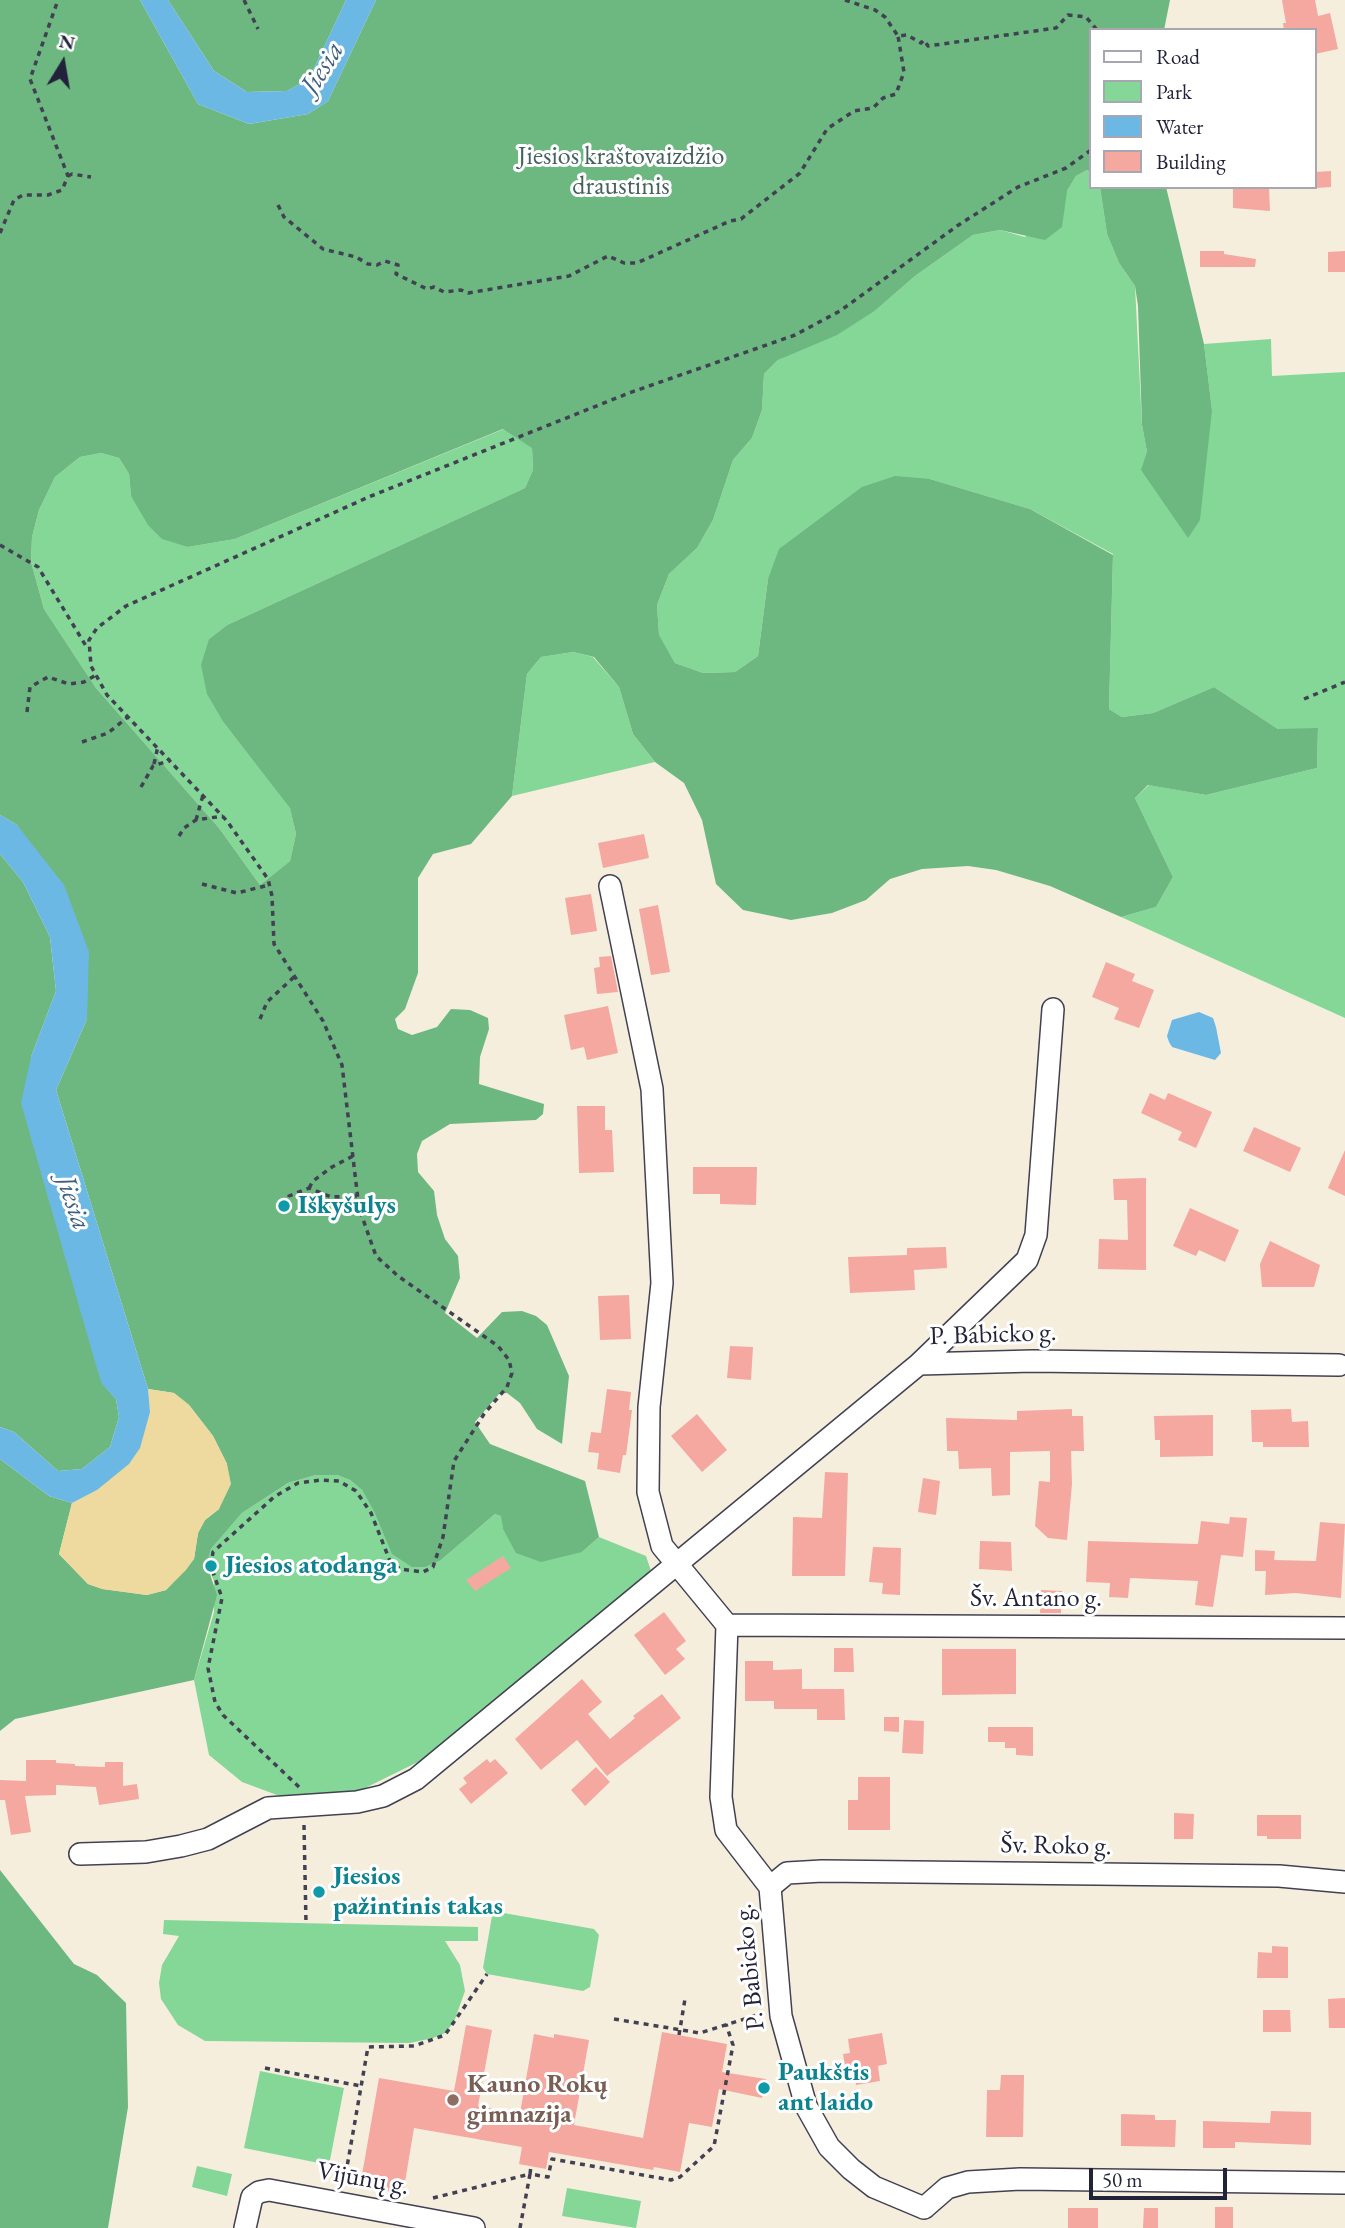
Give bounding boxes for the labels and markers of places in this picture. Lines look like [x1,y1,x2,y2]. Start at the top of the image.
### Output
place label: Iškyšulys [298,1190,396,1222]
marker: Iškyšulys [276,1198,292,1214]
place label: Jiesios atodanga [225,1550,398,1582]
marker: Jiesios atodanga [203,1558,219,1574]
place label: Jiesios pažintinis takas [333,1861,503,1923]
marker: Jiesios pažintinis takas [311,1884,327,1900]
place label: Paukštis ant laido [778,2057,873,2118]
place label: Kauno Rokų gimnazija [467,2069,607,2130]
marker: Paukštis ant laido [756,2080,772,2096]
marker: Kauno Rokų gimnazija [445,2092,461,2108]

